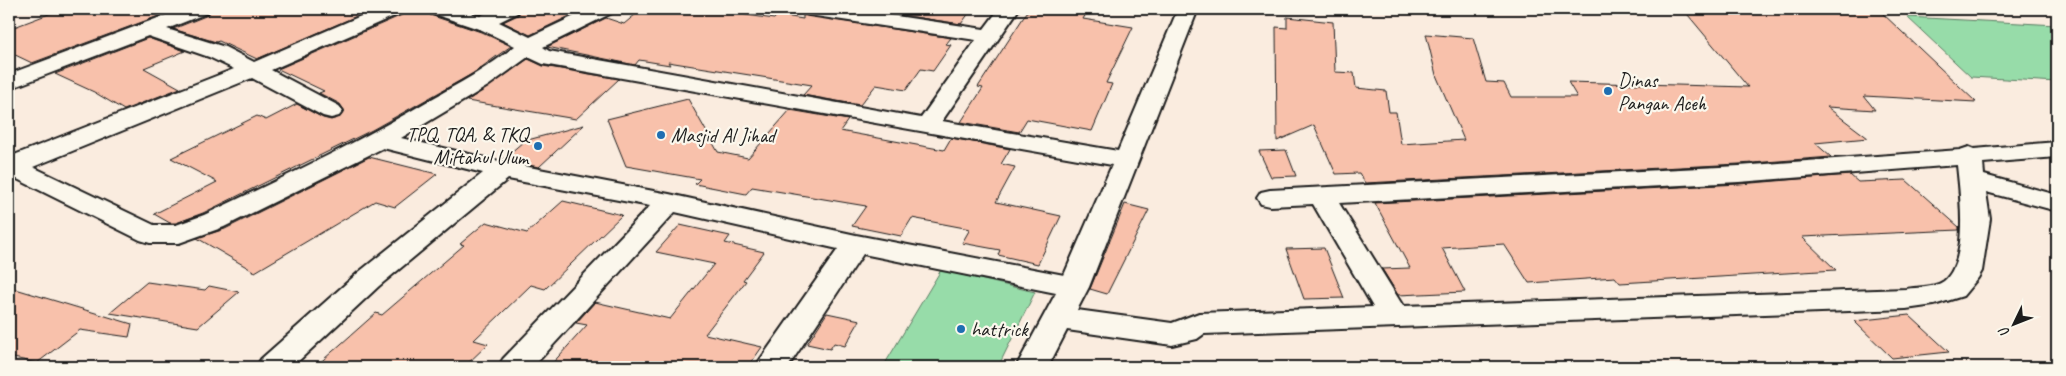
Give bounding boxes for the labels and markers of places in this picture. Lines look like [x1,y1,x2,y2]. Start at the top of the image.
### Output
place label: Dinas Pangan Aceh [1618,68,1707,116]
marker: Dinas Pangan Aceh [1602,85,1614,97]
place label: TPQ, TQA, & TKQ Miftahul Ulum [406,122,531,170]
place label: Masjid Al Jihad [671,123,778,148]
marker: Masjid Al Jihad [655,129,667,141]
marker: TPQ, TQA, & TKQ Miftahul Ulum [532,140,544,152]
place label: hattrick [971,317,1029,342]
marker: hattrick [955,323,967,335]

